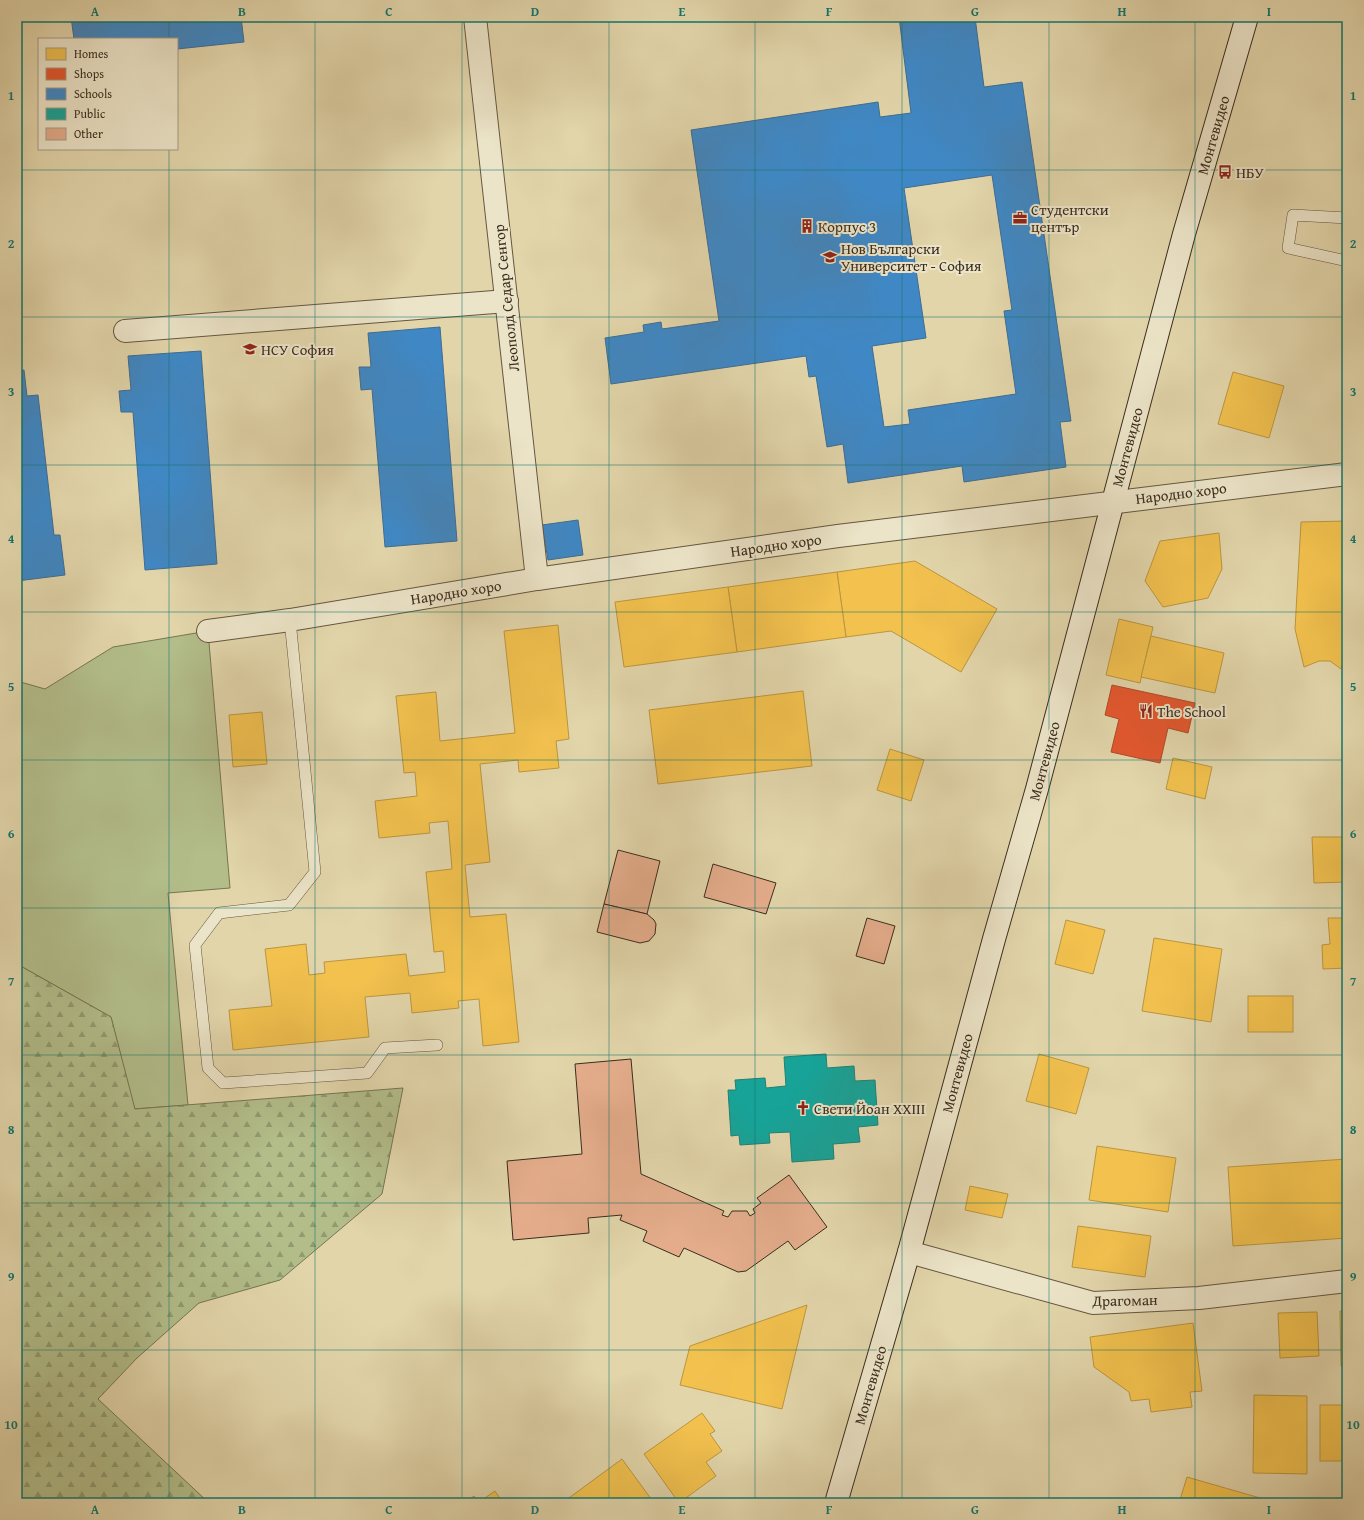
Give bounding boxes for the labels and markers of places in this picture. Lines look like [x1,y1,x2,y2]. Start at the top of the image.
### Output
place label: НБУ [1236,162,1264,183]
bus stop icon: НБУ [1217,164,1233,180]
place label: Студентски център [1031,199,1109,237]
office icon: Студентски център [1012,210,1028,226]
place label: Корпус 3 [818,216,876,237]
building icon: Корпус 3 [799,218,815,234]
place label: Нов Български Университет - София [841,238,982,276]
school or university icon: Нов Български Университет - София [822,249,838,265]
place label: НСУ София [261,339,334,360]
school or university icon: НСУ София [242,341,258,357]
place label: The School [1157,701,1226,722]
restaurant icon: The School [1138,703,1154,719]
place label: Свети Йоан XXIII [814,1098,925,1119]
church icon: Свети Йоан XXIII [795,1100,811,1116]

